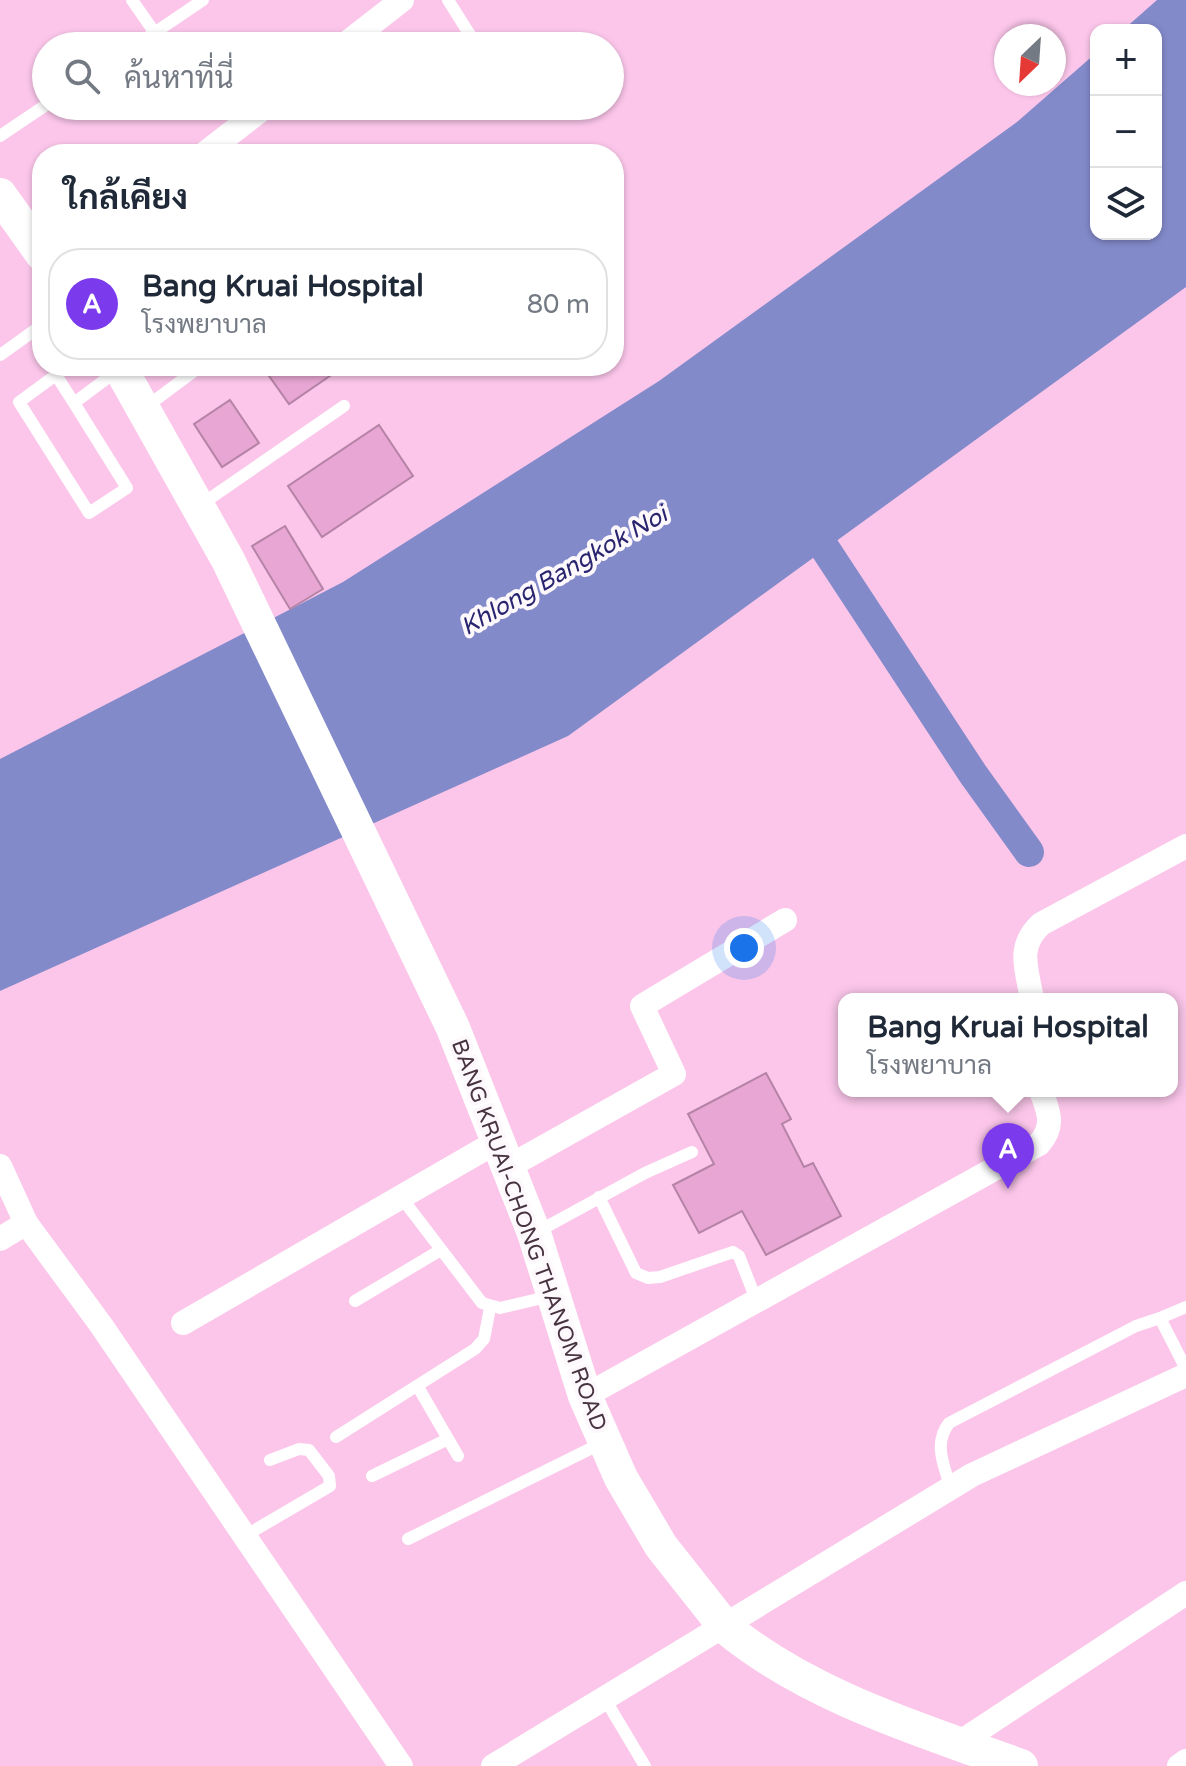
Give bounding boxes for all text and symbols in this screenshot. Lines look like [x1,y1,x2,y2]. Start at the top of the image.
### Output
north arrow [994,24,1066,96]
map controls [1090,24,1162,240]
button: + [1090,24,1162,96]
search box [32,32,624,120]
icon: search [60,54,104,98]
text: ค้นหาที่นี่ [124,60,234,97]
button: − [1090,96,1162,168]
button: layers [1090,168,1162,240]
text: ใกล้เคียง [64,178,188,219]
text: Bang Kruai Hospital [142,268,424,305]
text: A [82,289,102,320]
text: 80 m [527,289,590,320]
text: โรงพยาบาล [142,309,267,340]
water label: Khlong Bangkok Noi [456,499,675,642]
your location [724,928,764,968]
popup [838,993,1178,1097]
text: Bang Kruai Hospital [867,1009,1149,1046]
street label: BANG KRUAI-CHONG THANOM ROAD [446,1036,612,1434]
text: โรงพยาบาล [867,1050,992,1081]
pin: A [982,1123,1034,1189]

